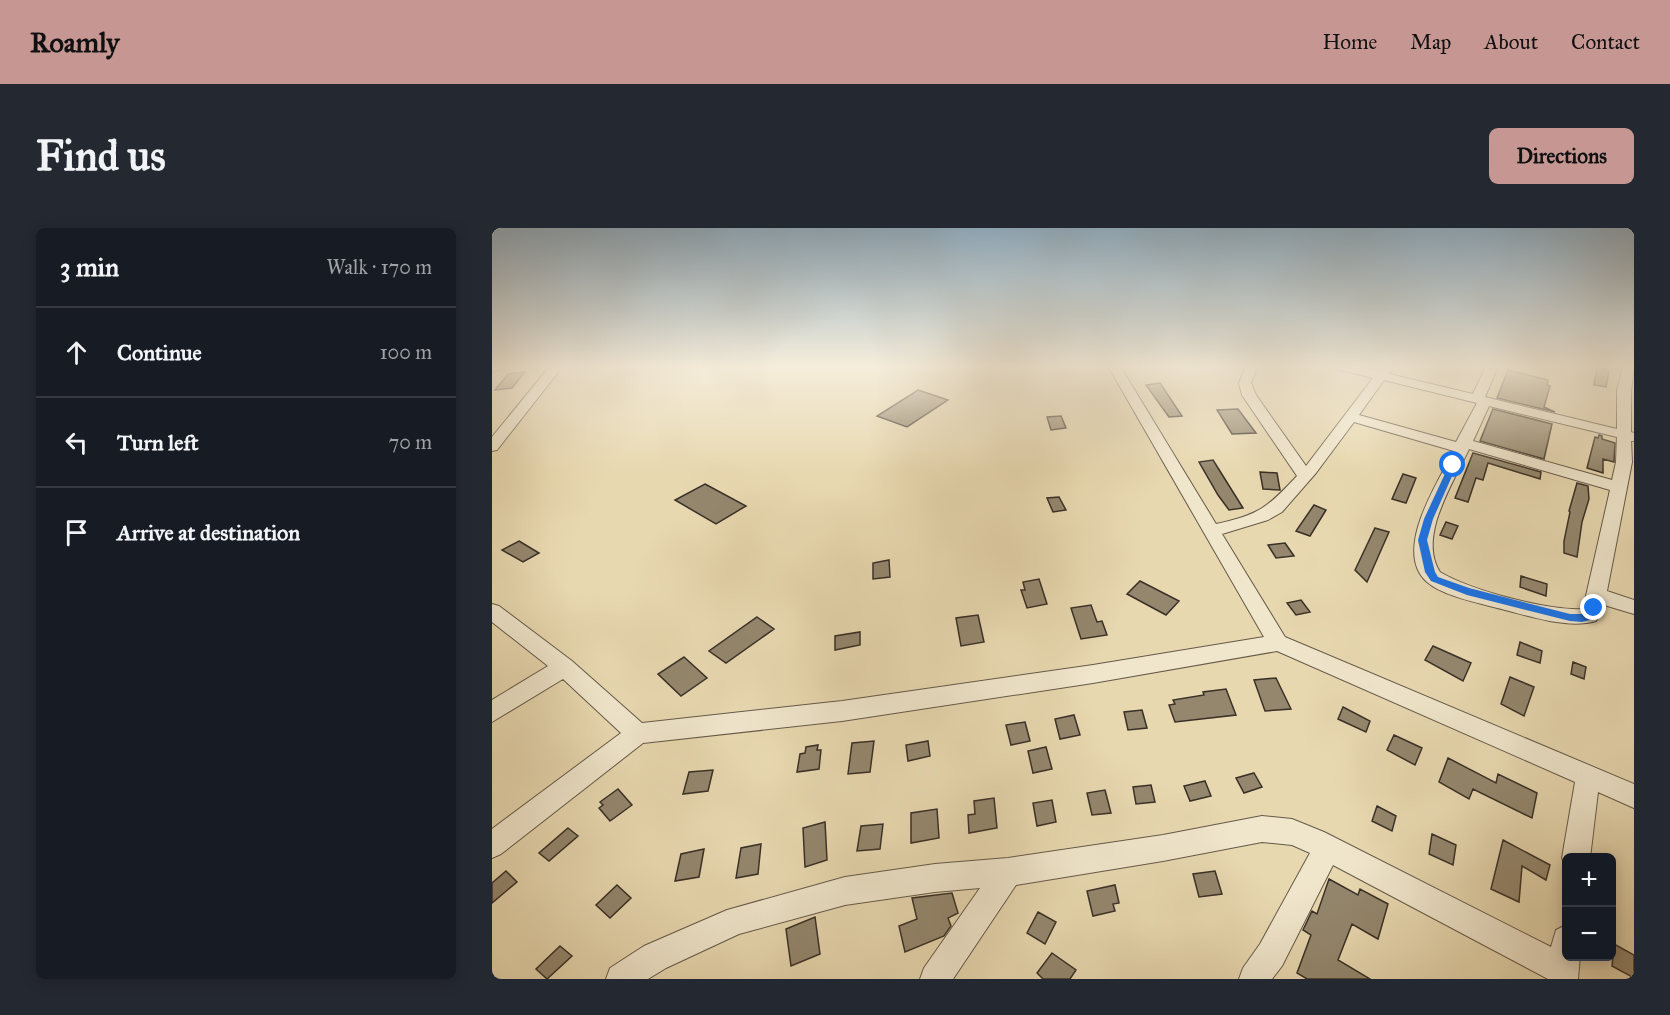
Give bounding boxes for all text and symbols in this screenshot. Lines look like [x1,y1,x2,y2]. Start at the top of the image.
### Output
text: Roamly [30,25,119,60]
text: Home [1322,29,1377,55]
text: Map [1410,29,1451,55]
text: About [1484,29,1538,55]
text: Contact [1571,29,1640,55]
button: Directions [1489,128,1634,184]
text: Find us [36,130,166,182]
text: 3 min [60,251,119,283]
text: Walk · 170 m [327,255,432,279]
icon: ahead [60,336,93,369]
text: Continue [117,339,202,366]
text: 100 m [380,340,432,364]
icon: left [60,426,93,459]
text: Turn left [117,429,199,456]
text: 70 m [389,430,432,454]
route start [1439,451,1465,477]
icon: arrive [60,516,93,549]
text: Arrive at destination [117,519,300,546]
route end [1580,594,1606,620]
map controls [1562,853,1616,961]
button: + [1562,853,1616,907]
button: − [1562,907,1616,961]

